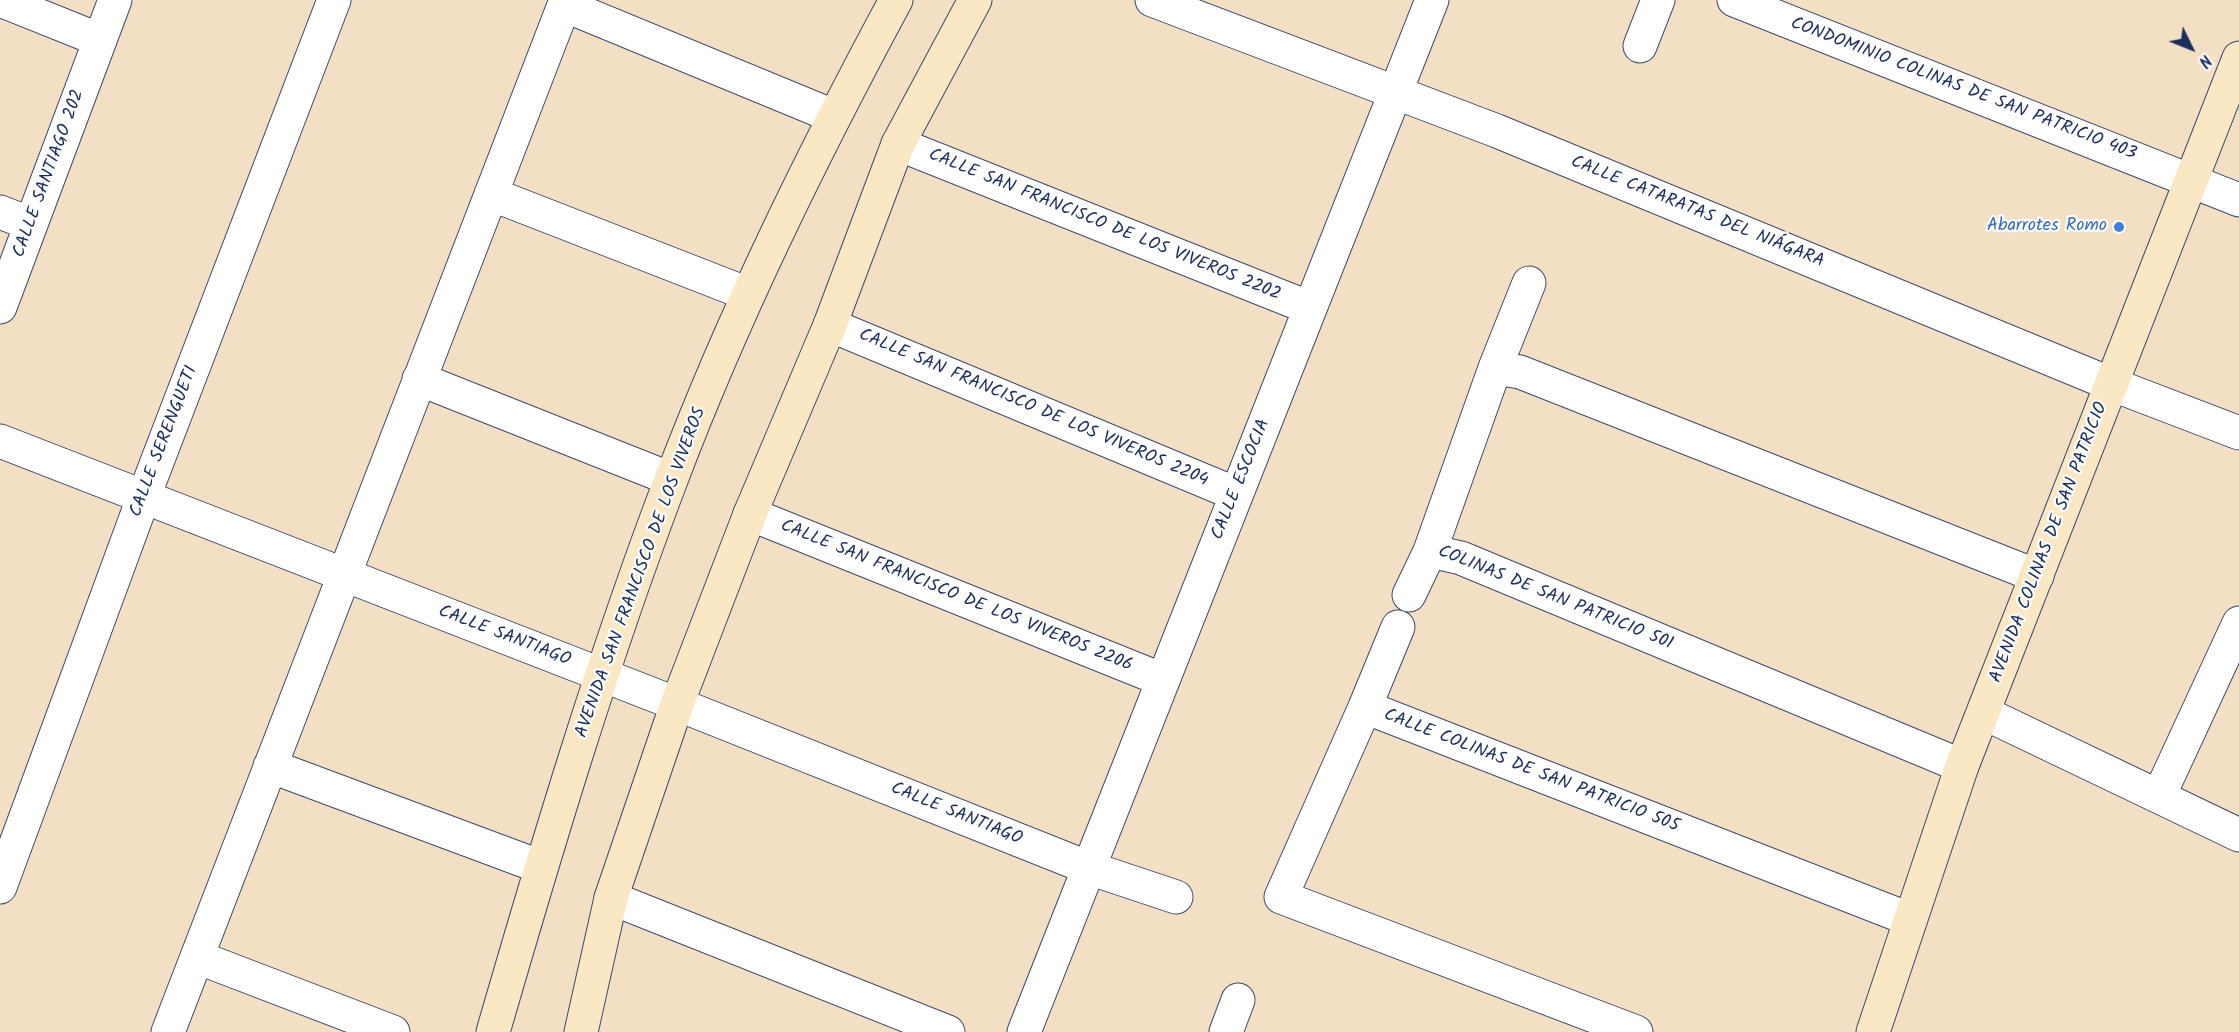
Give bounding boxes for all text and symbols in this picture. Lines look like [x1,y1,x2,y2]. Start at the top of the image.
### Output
street label: CONDOMINIO COLINAS DE SAN PATRICIO 403 [1787,14,2139,166]
north arrow [2161,18,2221,78]
text: N [2192,48,2217,73]
street label: CALLE SANTIAGO 202 [10,87,90,261]
street label: CALLE SAN FRANCISCO DE LOS VIVEROS 2202 [925,145,1283,307]
street label: CALLE CATARATAS DEL NIÁGARA [1567,152,1827,274]
place label: Abarrotes Romo [1987,216,2107,238]
marker: Abarrotes Romo [2112,220,2126,234]
street label: CALLE SAN FRANCISCO DE LOS VIVEROS 2204 [855,325,1211,493]
street label: CALLE SERENGUETI [126,363,204,521]
street label: AVENIDA COLINAS DE SAN PATRICIO [1986,400,2114,686]
street label: AVENIDA SAN FRANCISCO DE LOS VIVEROS [572,405,712,741]
street label: CALLE ESCOCIA [1208,416,1276,544]
street label: CALLE SAN FRANCISCO DE LOS VIVEROS 2206 [777,516,1135,678]
street label: COLINAS DE SAN PATRICIO 501 [1434,542,1676,656]
street label: CALLE SANTIAGO [435,602,573,672]
street label: CALLE COLINAS DE SAN PATRICIO 505 [1380,705,1682,839]
street label: CALLE SANTIAGO [887,779,1025,851]

